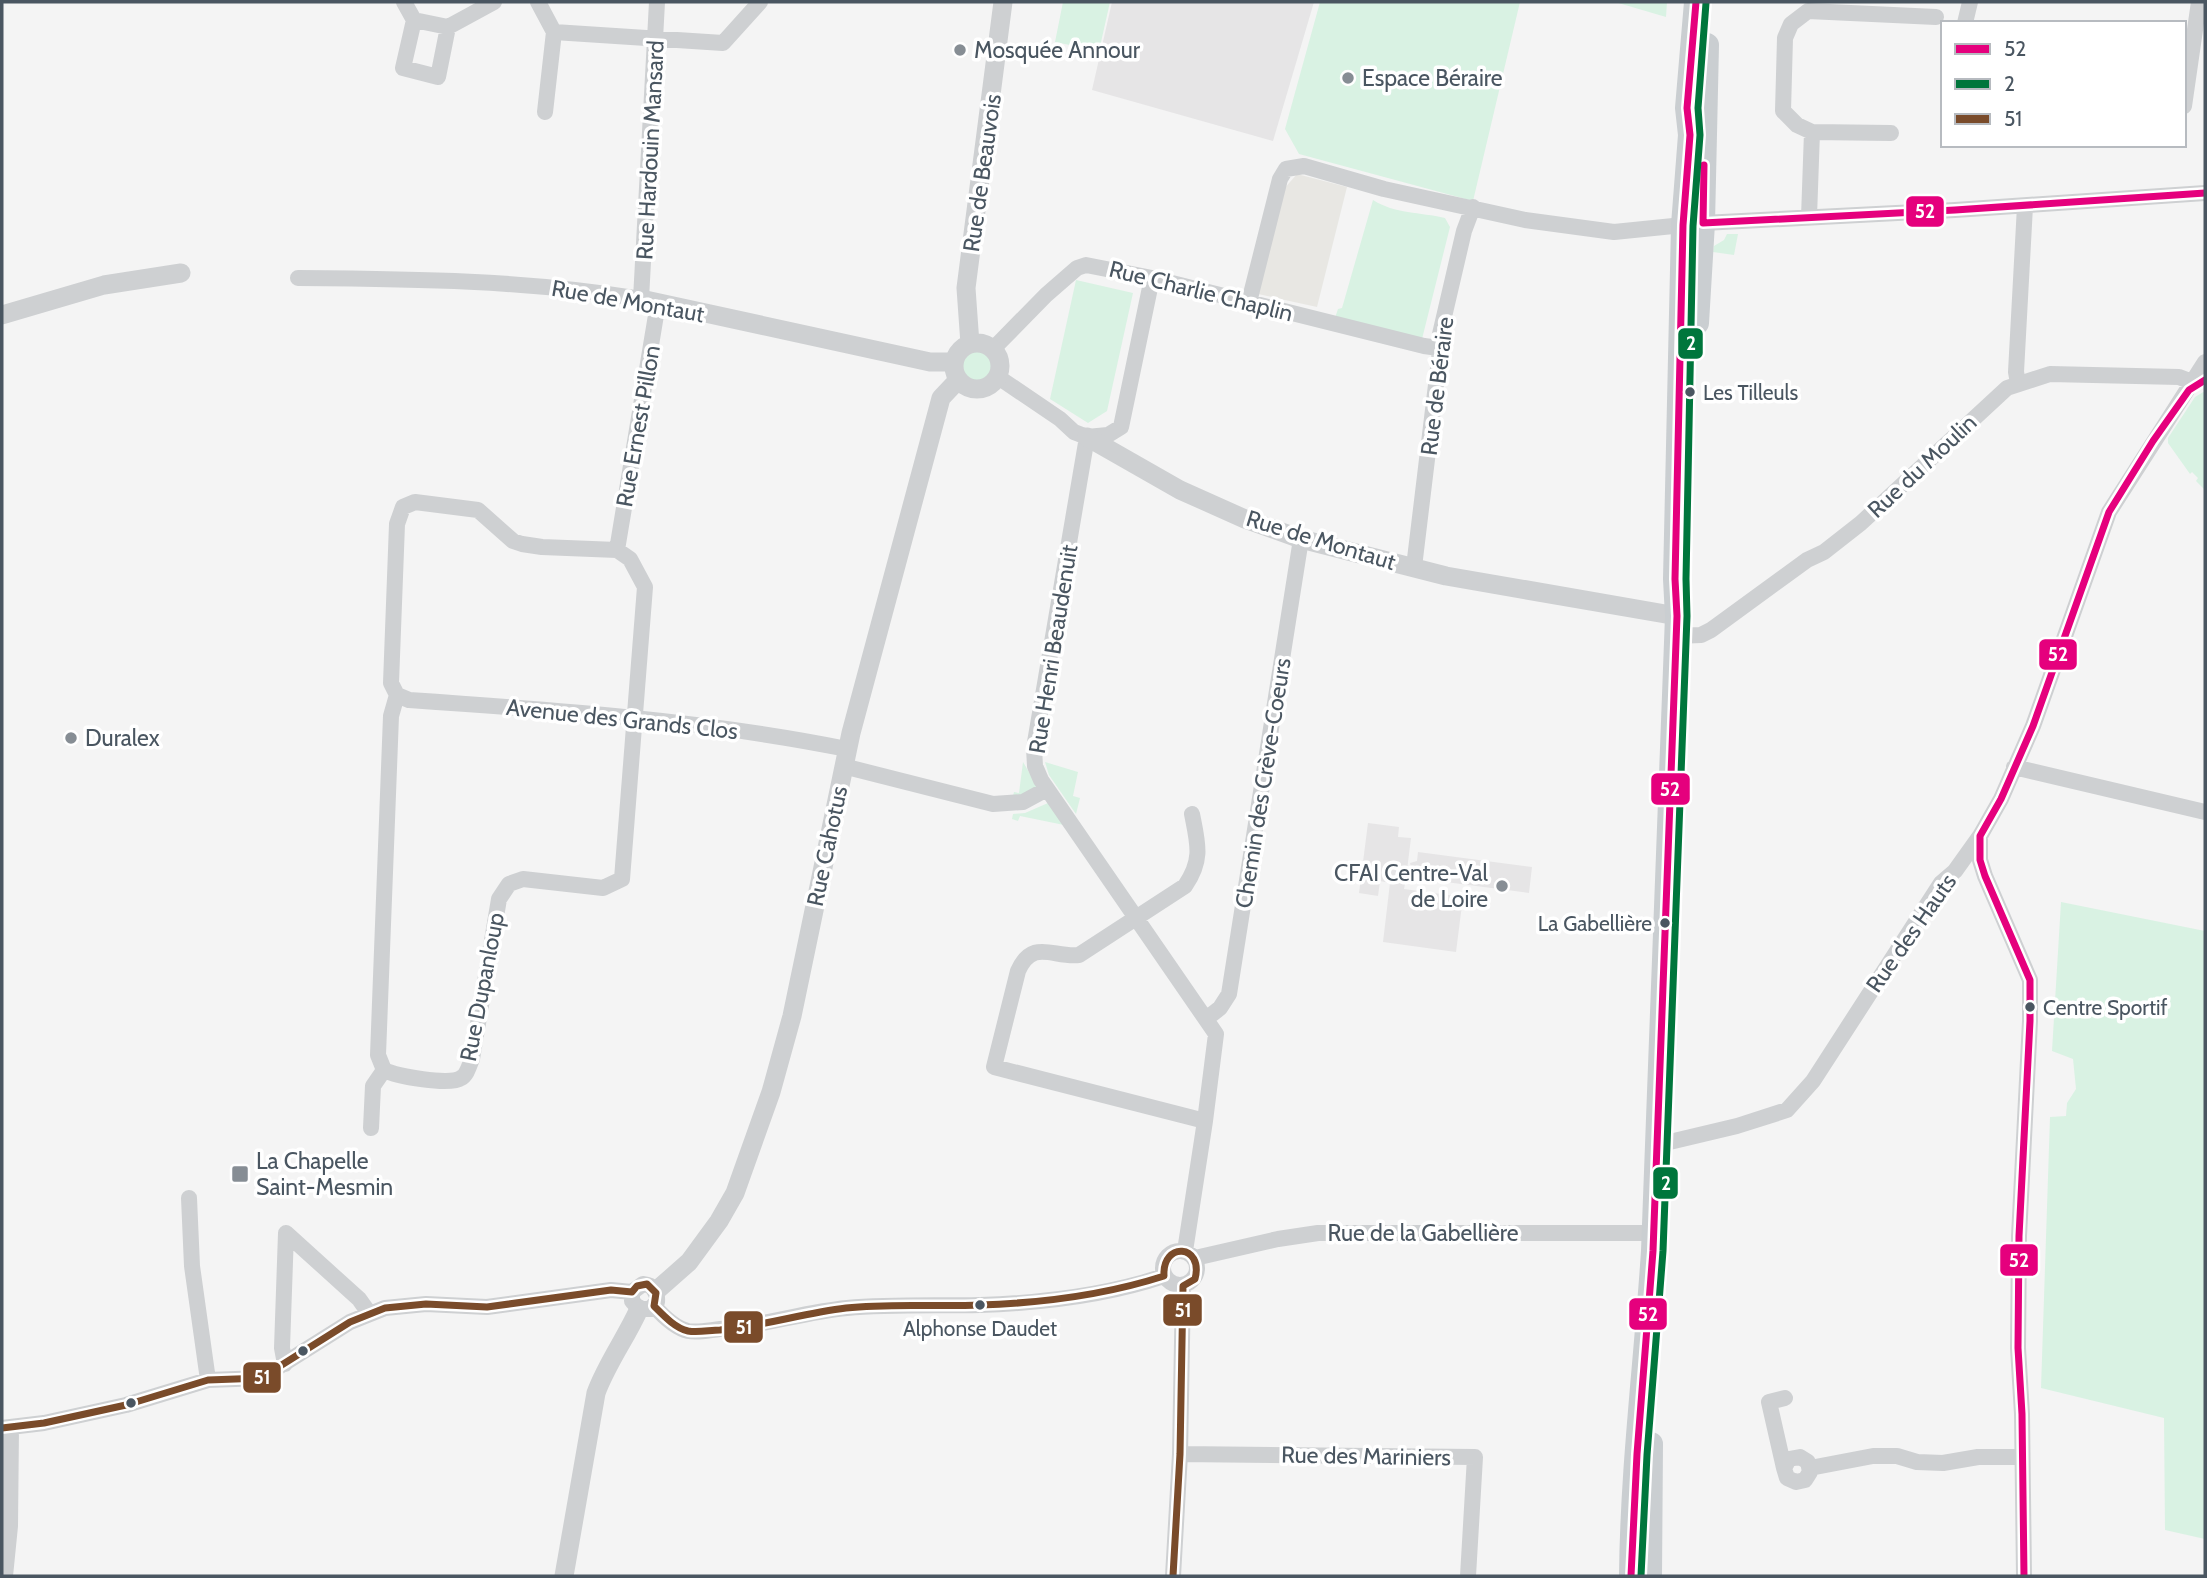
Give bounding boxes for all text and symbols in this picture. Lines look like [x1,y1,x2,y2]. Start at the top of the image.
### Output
legend [1941,21,2186,147]
place label: Mosquée Annour [974,36,1141,64]
text: 52 [2004,36,2026,61]
street label: Rue Hardouin Mansard [630,40,670,260]
marker: Mosquée Annour [952,42,968,58]
place label: Espace Béraire [1362,64,1503,92]
marker: Espace Béraire [1340,70,1356,86]
text: 2 [2004,71,2015,96]
street label: Rue de Beauvois [957,92,1007,254]
text: 51 [2004,106,2022,131]
line badge: 52 [1905,195,1945,228]
text: 52 [1915,200,1935,223]
street label: Rue Charlie Chaplin [1106,255,1296,327]
street label: Rue de Montaut [549,274,707,328]
street label: Rue de Béraire [1415,315,1459,457]
line badge: 2 [1677,327,1704,360]
text: 2 [1686,332,1696,355]
street label: Rue Ernest Pillon [610,343,666,509]
place label: Les Tilleuls [1703,380,1798,405]
marker: Les Tilleuls [1683,385,1697,399]
street label: Rue du Moulin [1862,408,1982,524]
street label: Rue de Montaut [1243,504,1399,576]
street label: Rue Henri Beaudenuit [1023,542,1083,755]
line badge: 52 [2038,638,2078,671]
text: 52 [2048,643,2068,666]
street label: Chemin des Crève-Coeurs [1229,656,1297,910]
street label: Avenue des Grands Clos [505,693,739,745]
place label: Duralex [85,724,160,752]
marker: Duralex [63,730,79,746]
line badge: 52 [1650,772,1691,806]
text: 52 [1660,778,1680,801]
street label: Rue Cahotus [801,783,853,909]
place label: CFAI Centre-Val de Loire [1334,859,1489,913]
street label: Rue des Hauts [1860,868,1962,998]
marker: CFAI Centre-Val de Loire [1494,878,1510,894]
street label: Rue Dupanloup [454,910,510,1064]
place label: La Gabellière [1538,911,1652,936]
marker: La Gabellière [1658,916,1672,930]
place label: Centre Sportif [2043,995,2167,1020]
marker: Centre Sportif [2023,1000,2037,1014]
place label: La Chapelle Saint-Mesmin [256,1147,393,1201]
marker: La Chapelle Saint-Mesmin [230,1164,250,1184]
line badge: 2 [1652,1166,1679,1200]
text: 2 [1661,1172,1671,1195]
street label: Rue de la Gabellière [1327,1219,1519,1247]
line badge: 52 [1999,1243,2039,1277]
text: 52 [2009,1249,2029,1272]
line badge: 51 [1162,1293,1203,1327]
line badge: 52 [1628,1297,1668,1331]
marker: Alphonse Daudet [973,1298,987,1312]
text: 51 [1174,1299,1192,1322]
text: 52 [1638,1303,1658,1326]
line badge: 51 [723,1310,764,1344]
text: 51 [735,1316,753,1339]
place label: Alphonse Daudet [903,1316,1057,1341]
unlabelled marker [296,1344,310,1358]
line badge: 51 [242,1361,282,1394]
text: 51 [253,1366,271,1389]
unlabelled marker [124,1396,138,1410]
street label: Rue des Mariniers [1281,1441,1451,1471]

